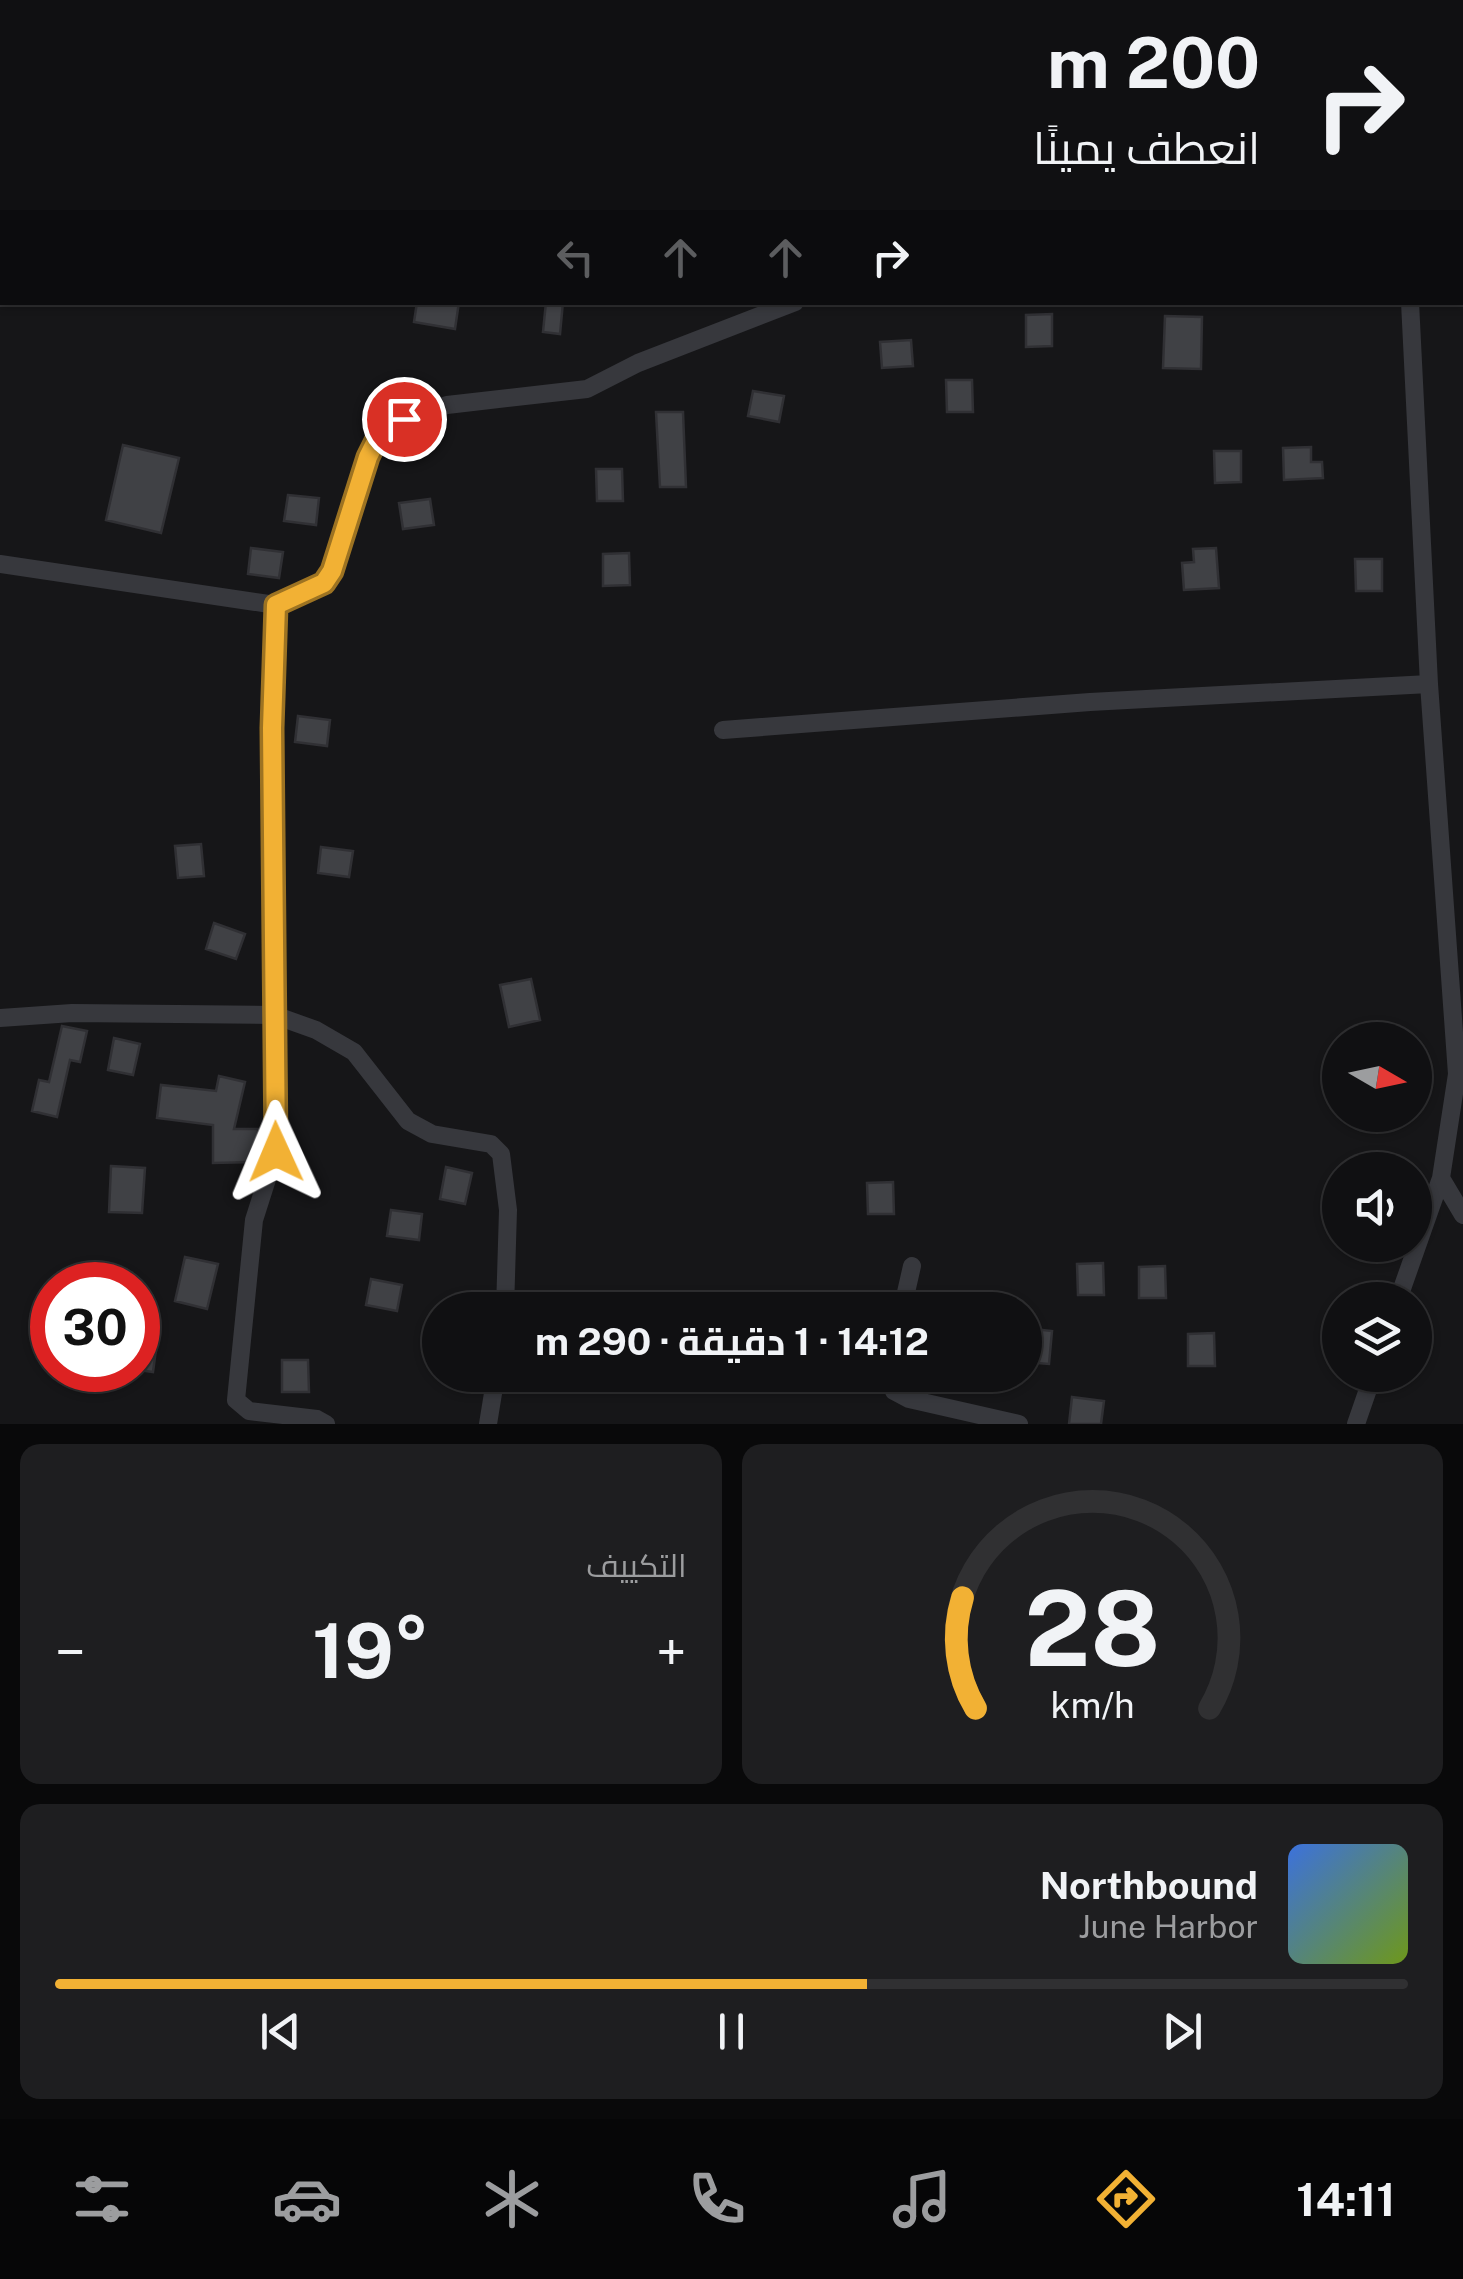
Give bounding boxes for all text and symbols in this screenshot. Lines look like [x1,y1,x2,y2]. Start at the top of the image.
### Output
text: 200 m [1047,21,1260,104]
icon: right [1295,40,1425,170]
text: انعطف يمينًا [1033,121,1260,174]
icon: left [548,230,603,285]
icon: ahead [653,230,708,285]
icon: ahead [758,230,813,285]
icon: right [863,230,918,285]
pin [362,377,447,462]
icon: arrive [377,392,432,447]
north arrow [1322,1022,1432,1132]
map controls [1322,1022,1432,1392]
position arrow [224,1100,328,1204]
button: sound [1322,1152,1432,1262]
speed limit sign: 30 [30,1262,160,1392]
button: layers [1322,1282,1432,1392]
text: 14:12 · 1 دقيقة · 290 m [535,1319,929,1364]
text: التكييف [586,1547,687,1584]
text: 28 [1024,1567,1160,1689]
text: 19° [312,1607,429,1695]
text: − [55,1620,86,1684]
text: + [656,1620,686,1684]
text: km/h [1050,1684,1134,1726]
text: Northbound [1040,1863,1258,1908]
text: June Harbor [1078,1908,1258,1945]
icon: previous [253,2004,308,2059]
icon: pause [704,2004,759,2059]
icon: next [1155,2004,1210,2059]
icon: filters [67,2164,137,2234]
icon: car [272,2164,342,2234]
icon: climate [477,2164,547,2234]
icon: phone [682,2164,752,2234]
icon: music [887,2164,957,2234]
icon: directions [1091,2164,1161,2234]
text: 14:11 [1296,2173,1396,2226]

